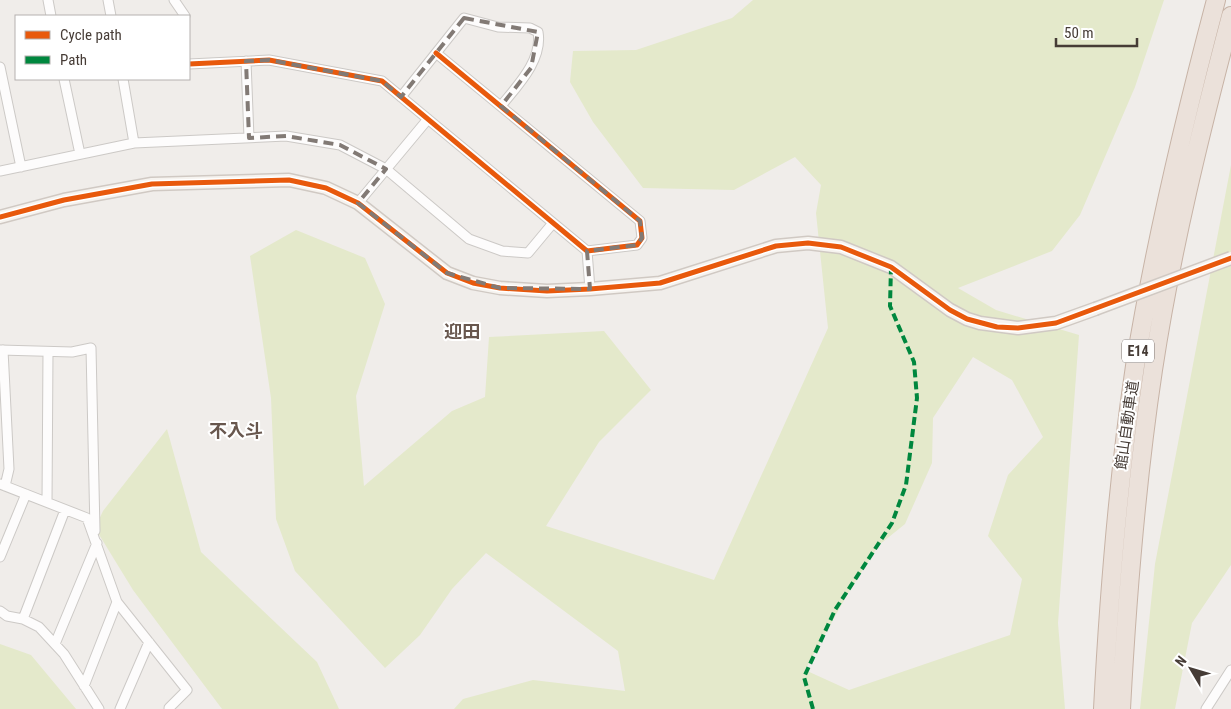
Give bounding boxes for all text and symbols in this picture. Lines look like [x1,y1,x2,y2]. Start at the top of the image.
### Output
legend [15,15,190,80]
scale bar [1056,15,1137,47]
text: 50 m [1064,24,1094,42]
text: Cycle path [60,26,122,44]
text: Path [60,51,87,69]
district label: 迎田 [444,321,480,342]
road number: E14 [1122,340,1154,362]
street label: 館山自動車道 [1112,379,1142,471]
district label: 不入斗 [209,420,263,441]
north arrow [1166,644,1216,694]
text: N [1172,653,1190,669]

